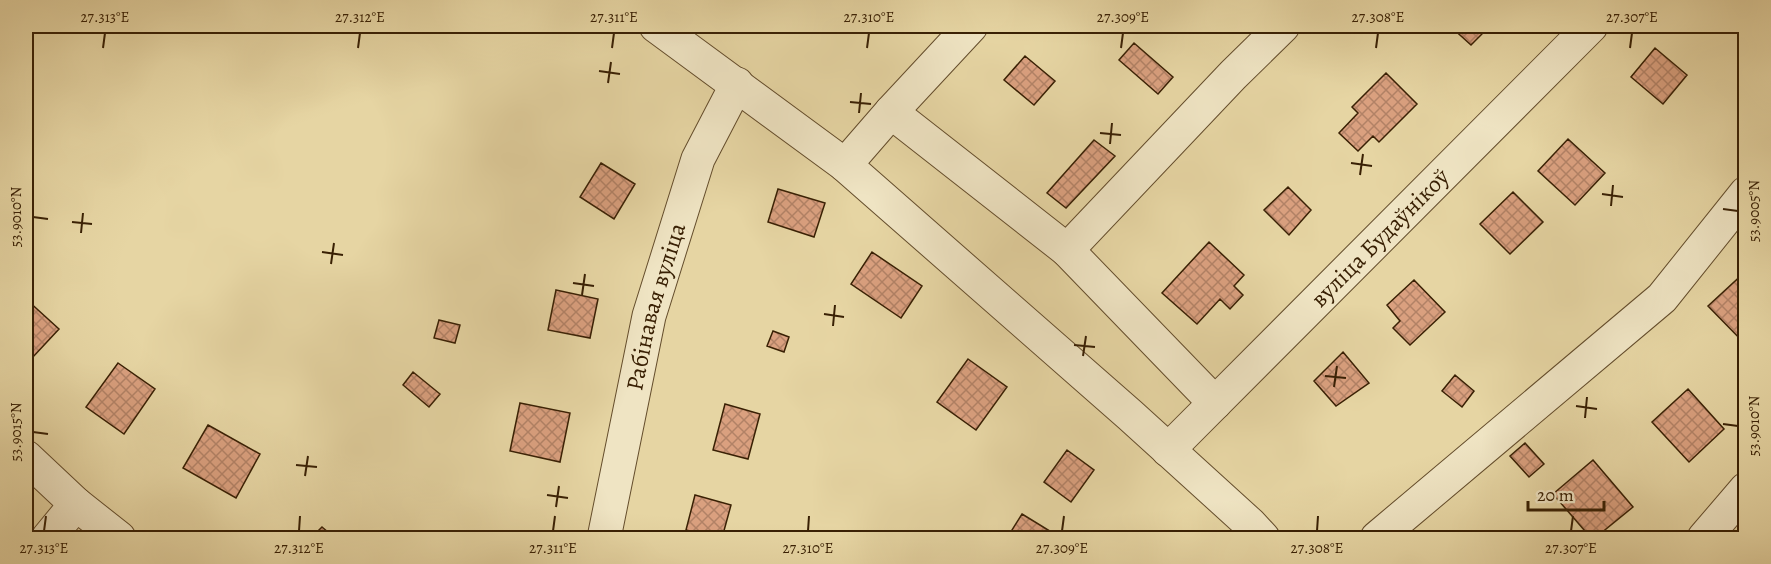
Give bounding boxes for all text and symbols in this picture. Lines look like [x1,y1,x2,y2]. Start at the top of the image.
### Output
text: 27.313°E [80,7,130,27]
text: 27.312°E [335,7,385,27]
text: 27.311°E [590,7,638,27]
text: 27.310°E [844,7,894,27]
text: 27.309°E [1097,7,1149,27]
text: 27.308°E [1352,7,1404,27]
text: 27.307°E [1606,7,1658,27]
street label: вуліца Будаўнікоў [1304,161,1456,314]
text: 53.9005°N [1744,180,1764,242]
text: 53.9010°N [6,187,26,247]
street label: Рабінавая вуліца [618,219,693,393]
text: 53.9010°N [1744,396,1764,456]
text: 53.9015°N [6,402,26,461]
scale bar [1528,474,1604,512]
text: 20 m [1537,483,1574,507]
text: 27.313°E [19,538,69,558]
text: 27.312°E [274,538,324,558]
text: 27.311°E [529,538,577,558]
text: 27.310°E [783,538,833,558]
text: 27.309°E [1036,538,1088,558]
text: 27.308°E [1291,538,1343,558]
text: 27.307°E [1545,538,1597,558]

